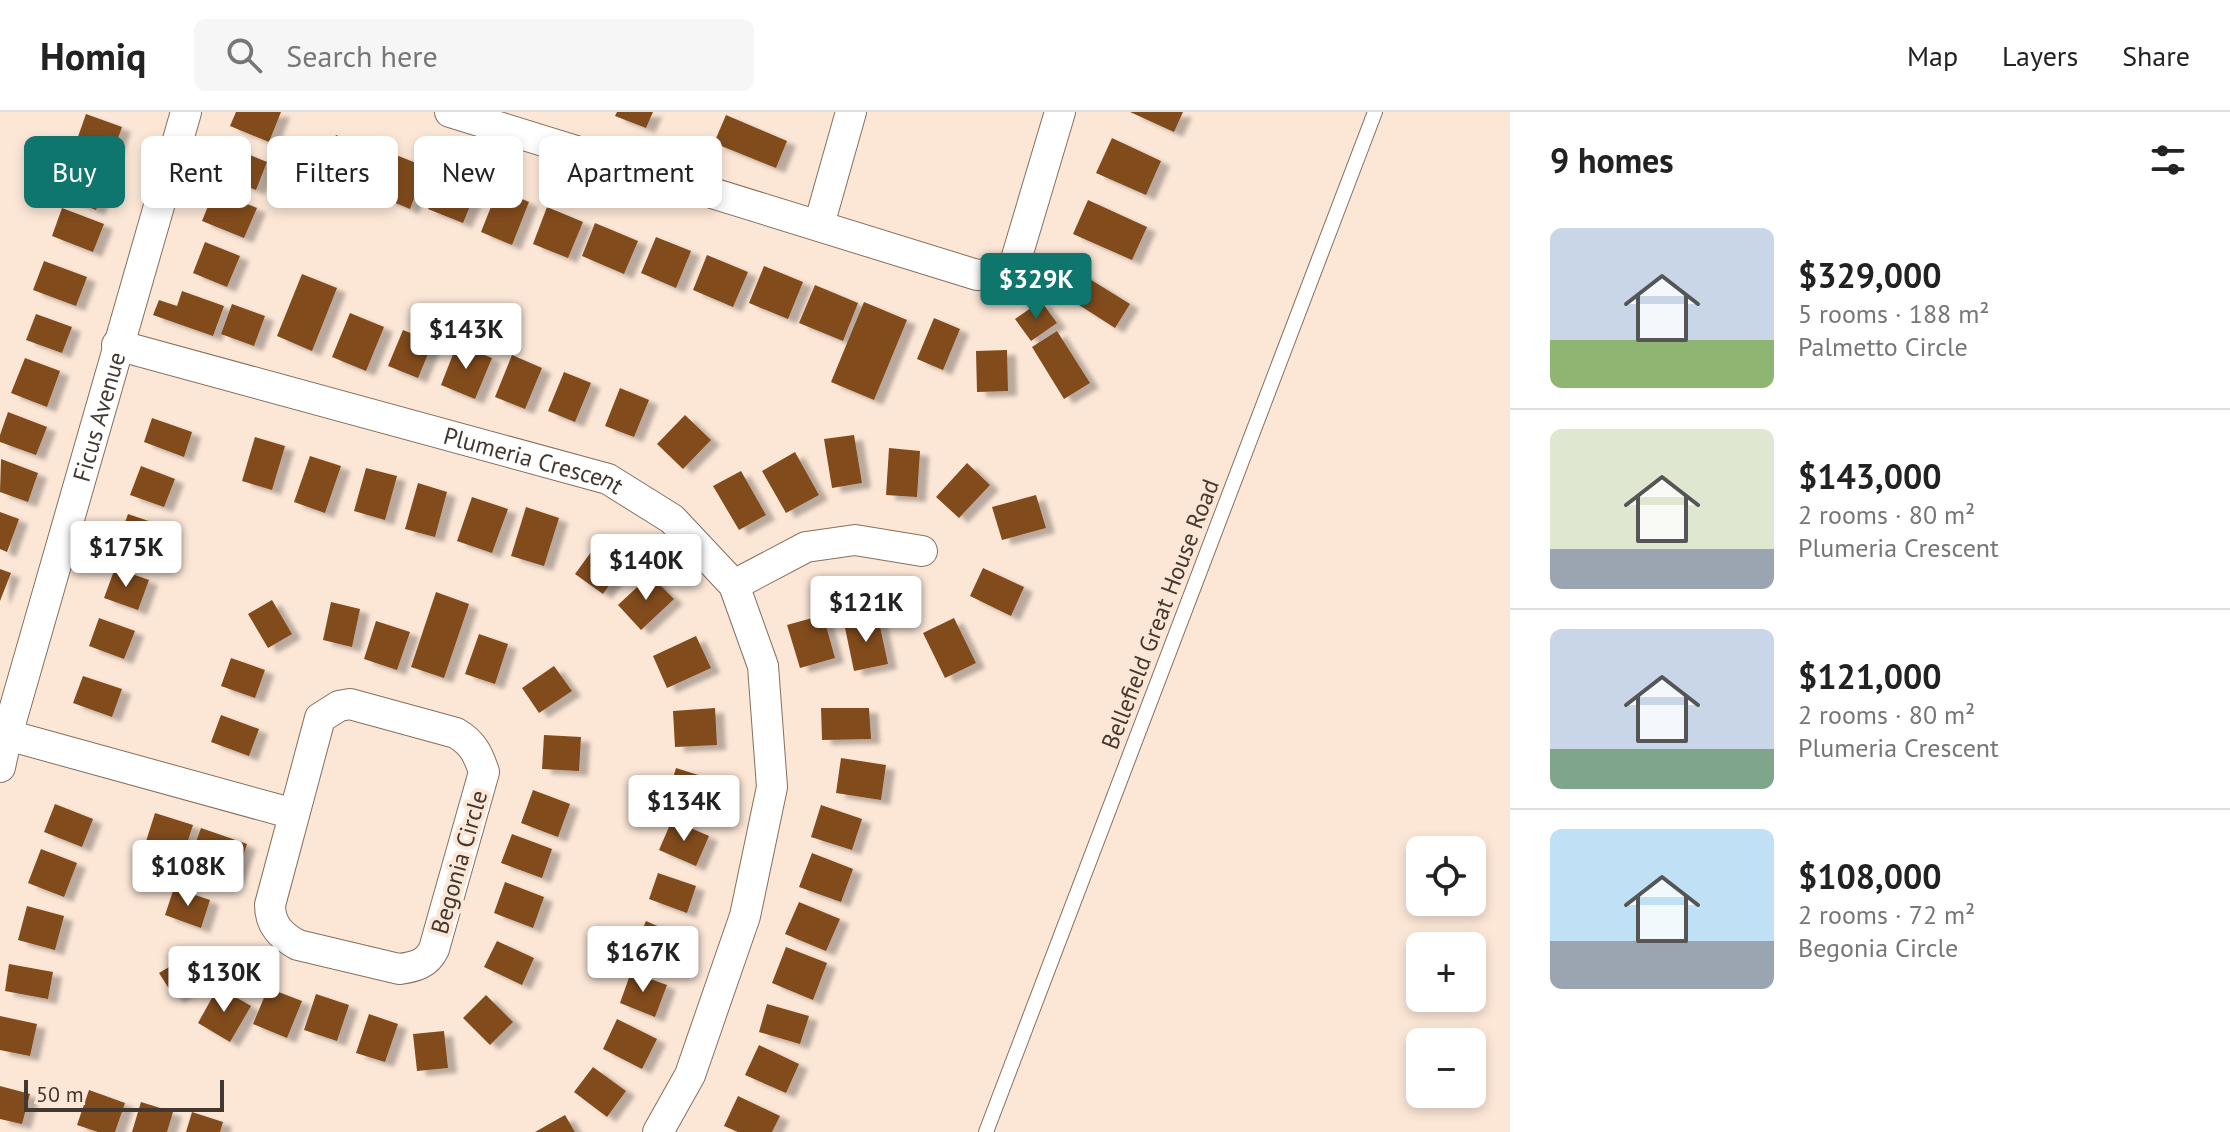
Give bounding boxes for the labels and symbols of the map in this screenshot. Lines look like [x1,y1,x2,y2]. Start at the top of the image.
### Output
pin: $329K [980,253,1092,321]
pin: $143K [410,303,522,371]
street label: Ficus Avenue [65,348,132,485]
street label: Plumeria Crescent [440,419,630,501]
street label: Bellefield Great House Road [1094,475,1226,753]
pin: $175K [70,521,182,589]
pin: $140K [590,534,702,602]
pin: $121K [810,576,922,644]
pin: $134K [628,775,740,843]
street label: Begonia Circle [424,787,494,937]
pin: $108K [132,840,244,908]
pin: $167K [587,926,699,994]
pin: $130K [168,946,280,1014]
scale bar [24,1076,224,1112]

